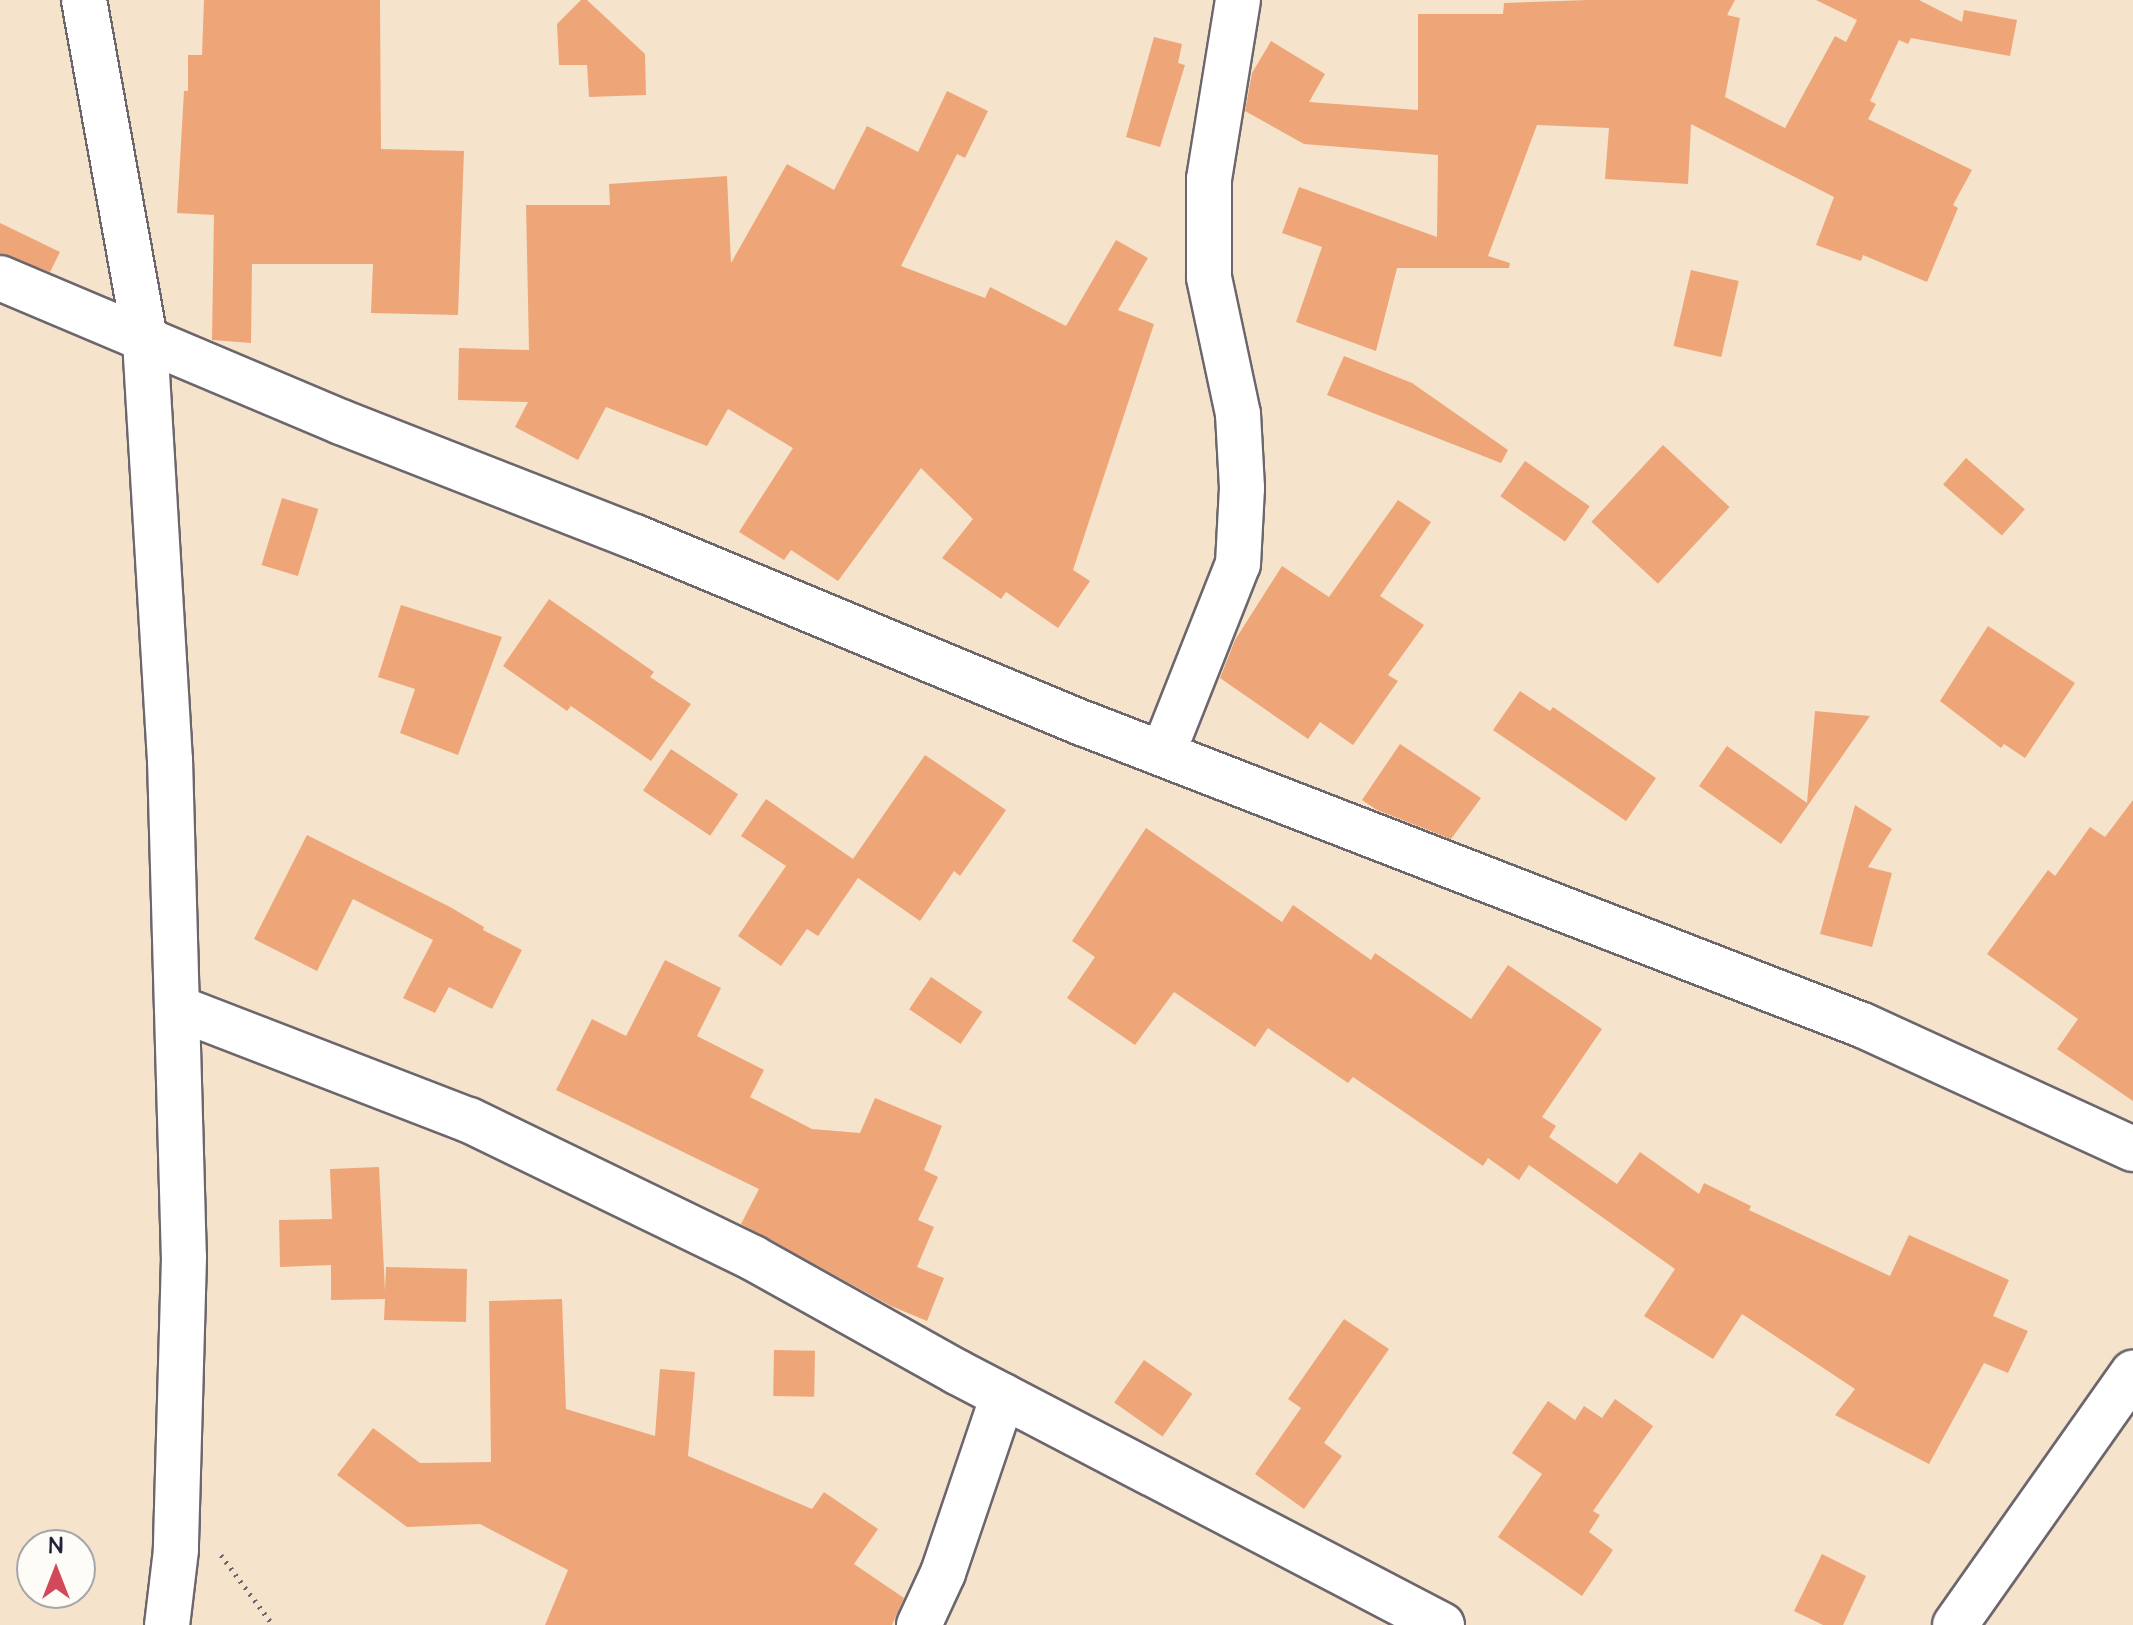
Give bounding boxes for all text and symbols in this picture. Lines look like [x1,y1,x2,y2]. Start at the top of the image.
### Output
north arrow [16,1529,96,1609]
text: N [49,1531,63,1562]

